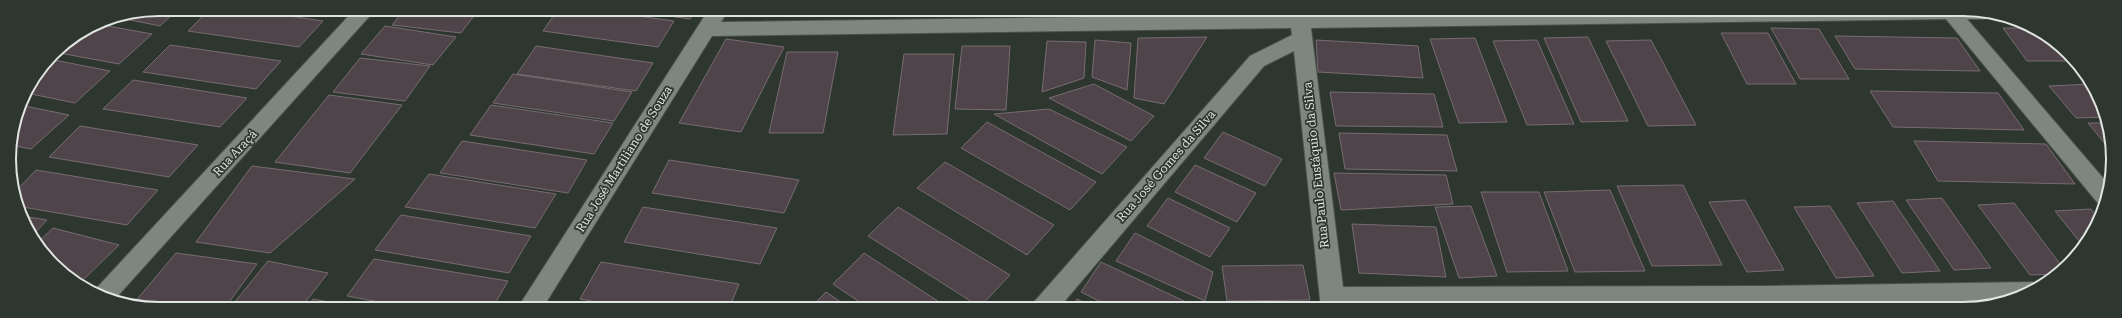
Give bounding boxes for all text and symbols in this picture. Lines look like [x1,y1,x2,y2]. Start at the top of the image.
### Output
street label: Rua Paulo Eustáquio da Silva [1300,81,1332,249]
street label: Rua José Martiliano de Souza [573,83,675,235]
street label: Rua José Gomes da Silva [1114,107,1219,225]
street label: Rua Araçá [210,127,260,179]

